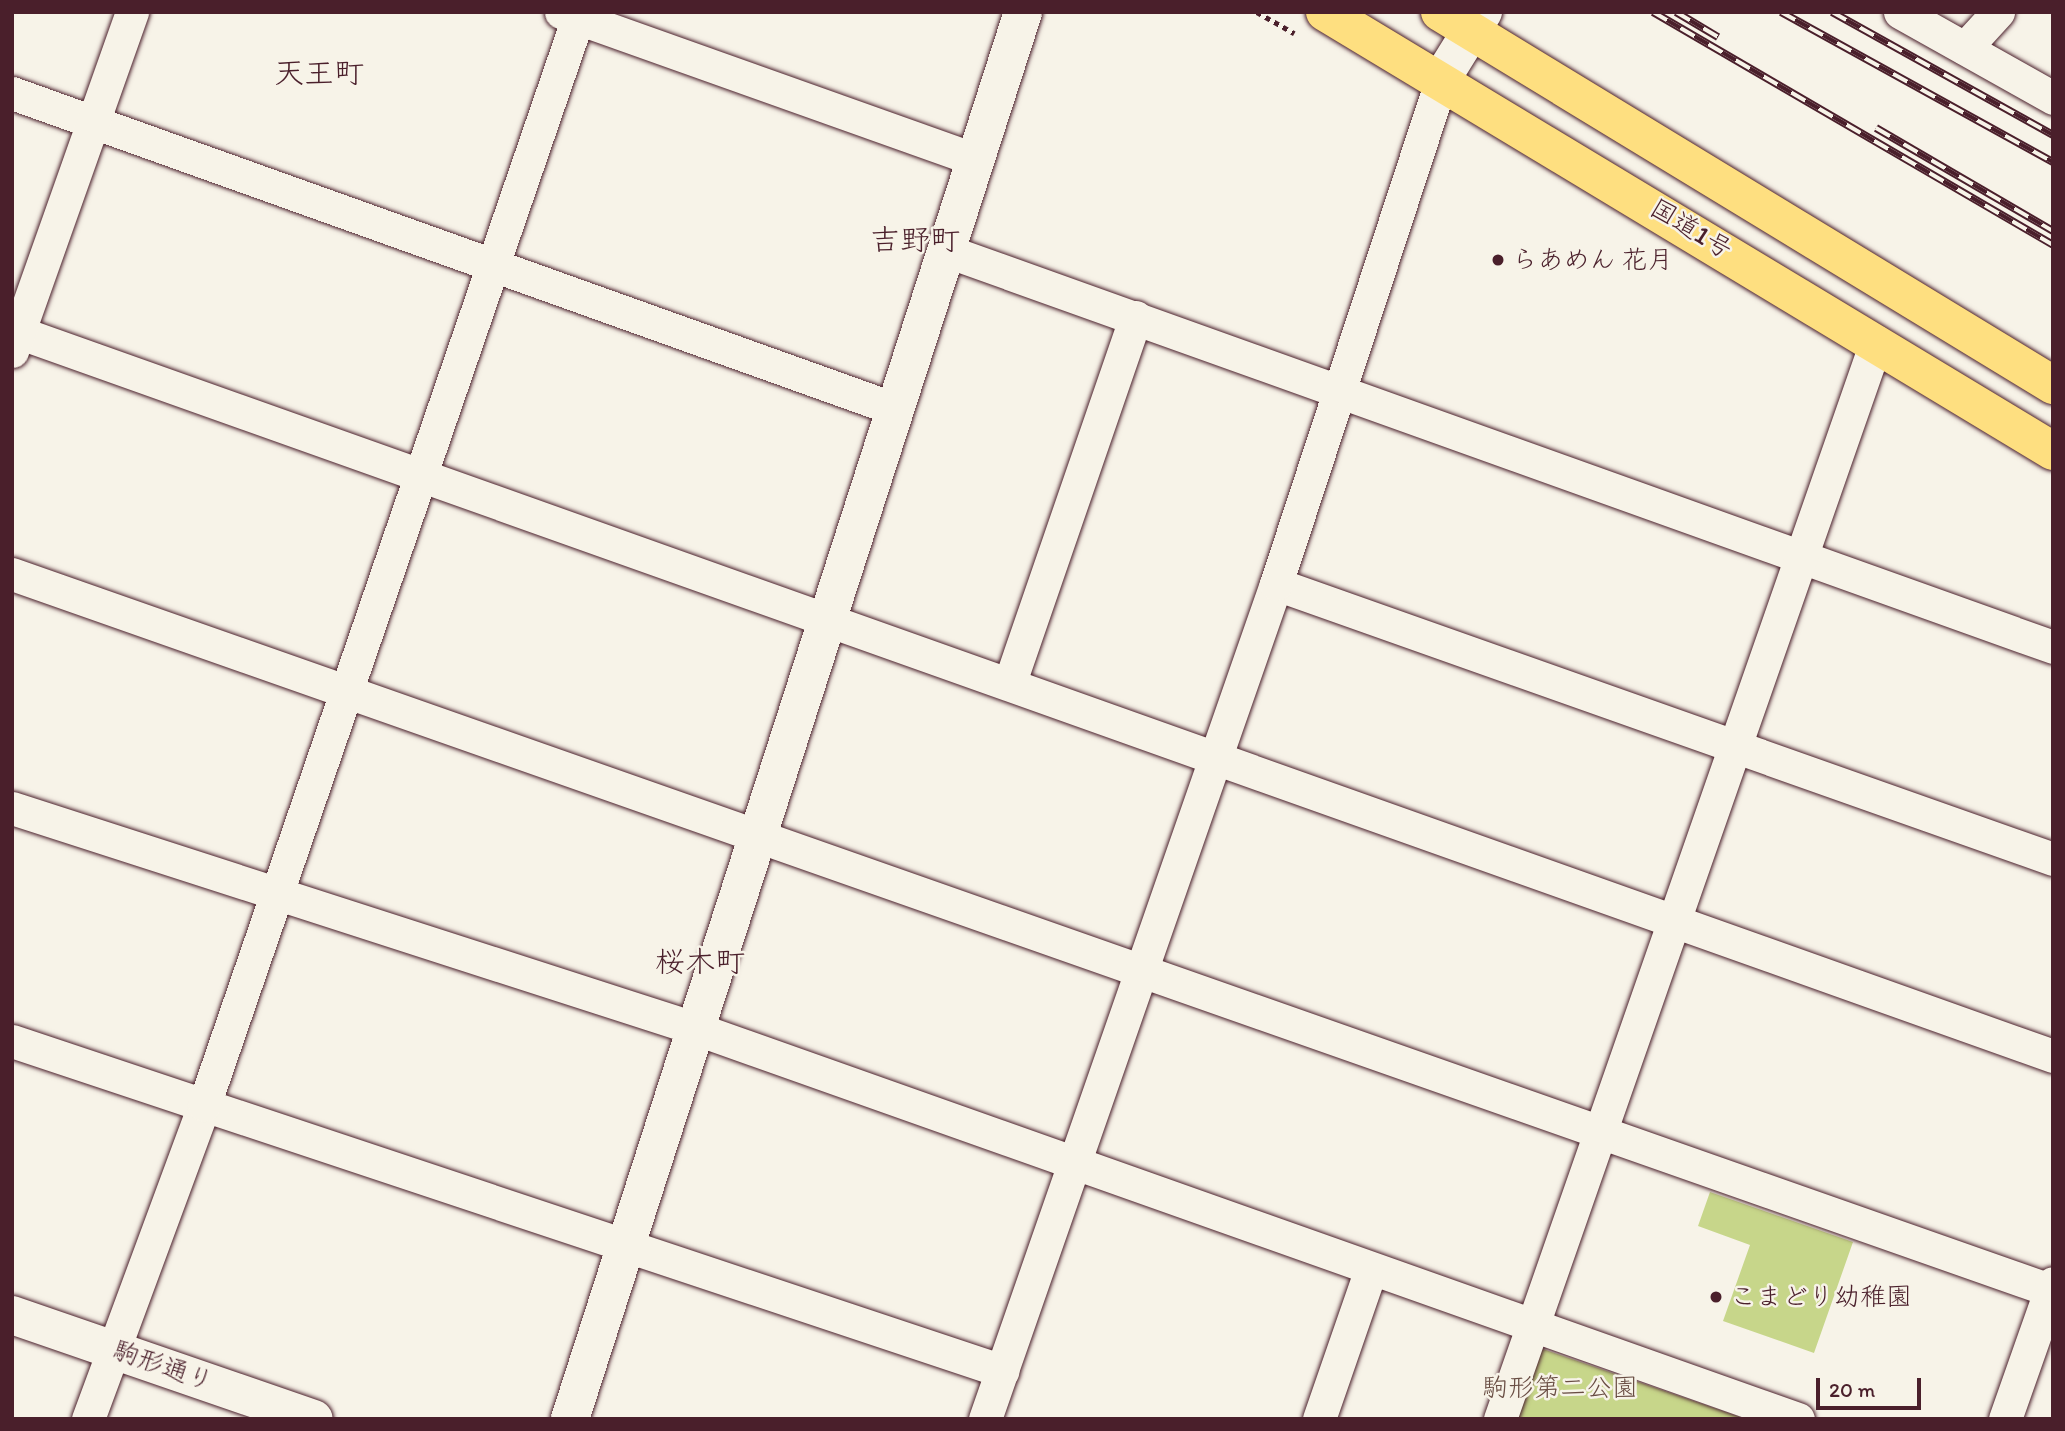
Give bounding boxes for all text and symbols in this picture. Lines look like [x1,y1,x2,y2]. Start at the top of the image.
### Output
district label: 天王町 [274,55,364,91]
street label: 国道1号 [1644,192,1738,266]
district label: 吉野町 [870,222,960,258]
place label: らあめん 花月 [1512,244,1674,276]
marker: らあめん 花月 [1490,252,1506,268]
district label: 桜木町 [655,944,745,980]
place label: こまどり幼稚園 [1730,1281,1912,1313]
marker: こまどり幼稚園 [1708,1289,1724,1305]
street label: 駒形通り [109,1334,217,1398]
scale bar [1820,1364,1925,1408]
park label: 駒形第二公園 [1482,1372,1638,1404]
text: 20 m [1829,1377,1875,1402]

